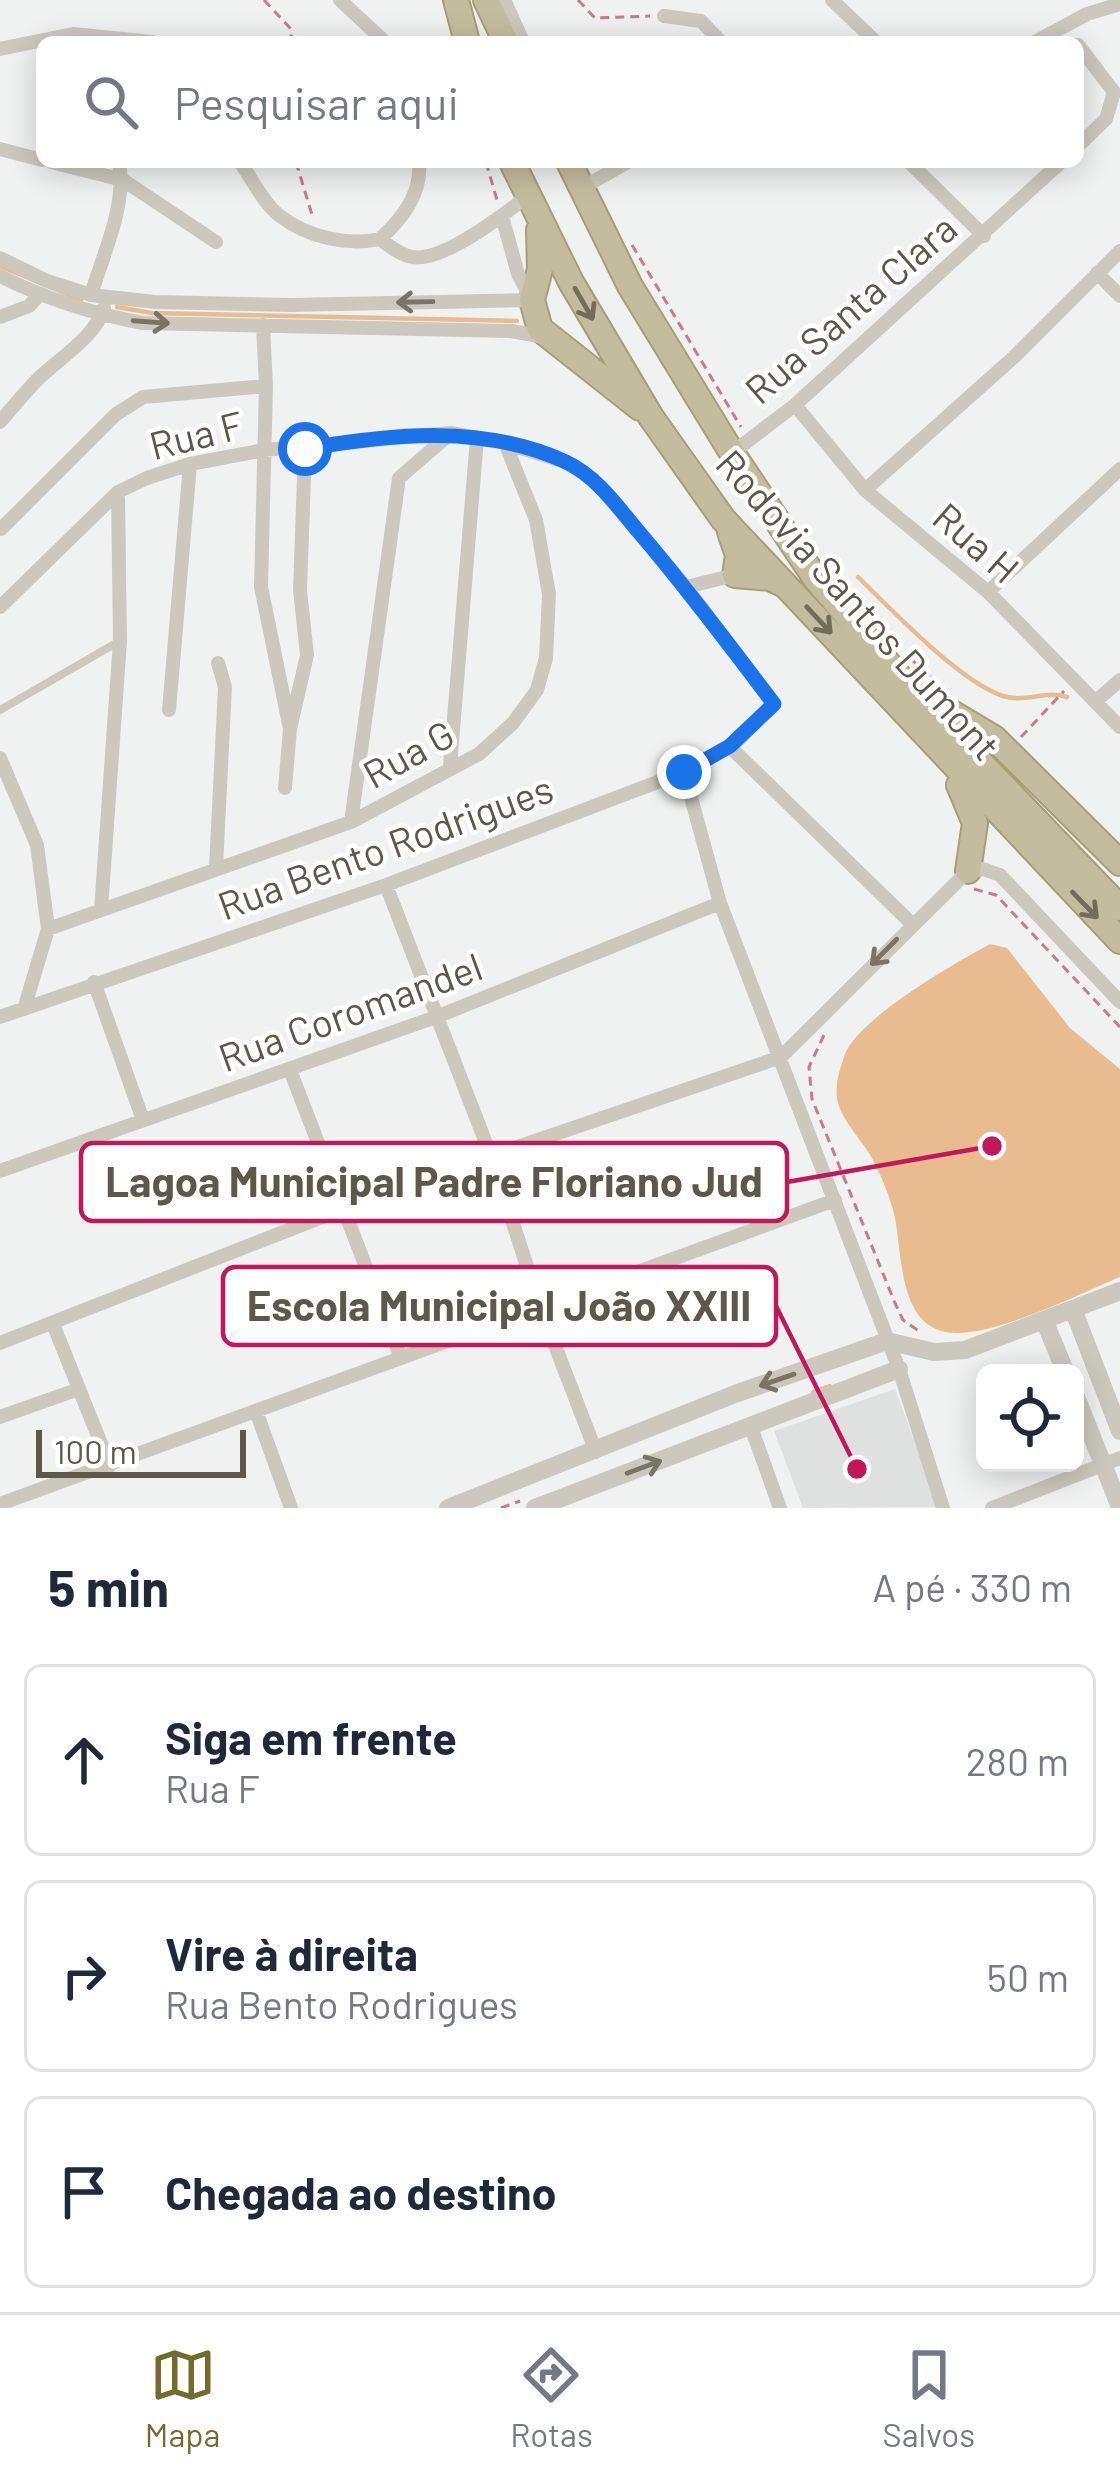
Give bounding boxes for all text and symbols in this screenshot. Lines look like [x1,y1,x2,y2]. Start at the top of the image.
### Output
search box [36,36,1084,168]
icon: search [78,69,144,135]
text: Pesquisar aqui [174,75,459,129]
street label: Rua Santa Clara [735,203,965,413]
one-way arrow [572,286,596,320]
one-way arrow [396,291,435,314]
one-way arrow [131,310,170,333]
street label: Rua F [144,400,248,468]
route start [278,422,332,476]
street label: Rodovia Santos Dumont [707,439,1011,769]
street label: Rua H [925,492,1029,592]
one-way arrow [804,604,832,634]
street label: Rua G [354,709,462,797]
route end [657,745,711,799]
street label: Rua Bento Rodrigues [211,764,559,928]
one-way arrow [1070,890,1098,919]
one-way arrow [870,937,899,966]
street label: Rua Coromandel [212,942,488,1080]
callout: Lagoa Municipal Padre Floriano Jud [81,1143,787,1221]
text: Lagoa Municipal Padre Floriano Jud [105,1155,763,1206]
callout: Escola Municipal João XXIII [223,1267,776,1345]
text: Escola Municipal João XXIII [247,1279,751,1329]
map controls [976,1364,1084,1472]
button: locate [976,1364,1084,1472]
one-way arrow [759,1371,796,1392]
scale bar [36,1424,246,1477]
text: 100 m [54,1431,137,1471]
one-way arrow [625,1455,662,1476]
text: 5 min [48,1556,169,1617]
text: A pé · 330 m [872,1563,1072,1610]
text: Siga em frente [165,1710,457,1764]
icon: ahead [51,1727,117,1793]
text: 280 m [966,1737,1069,1784]
text: Rua F [165,1764,260,1811]
text: Vire à direita [165,1926,418,1980]
icon: right [51,1943,117,2009]
text: 50 m [987,1953,1069,2000]
text: Rua Bento Rodrigues [165,1980,518,2027]
icon: arrive [51,2159,117,2225]
text: Chegada ao destino [165,2165,557,2219]
tab: Mapa [145,2342,220,2454]
tab: Rotas [510,2342,593,2454]
tab: Salvos [882,2342,975,2454]

